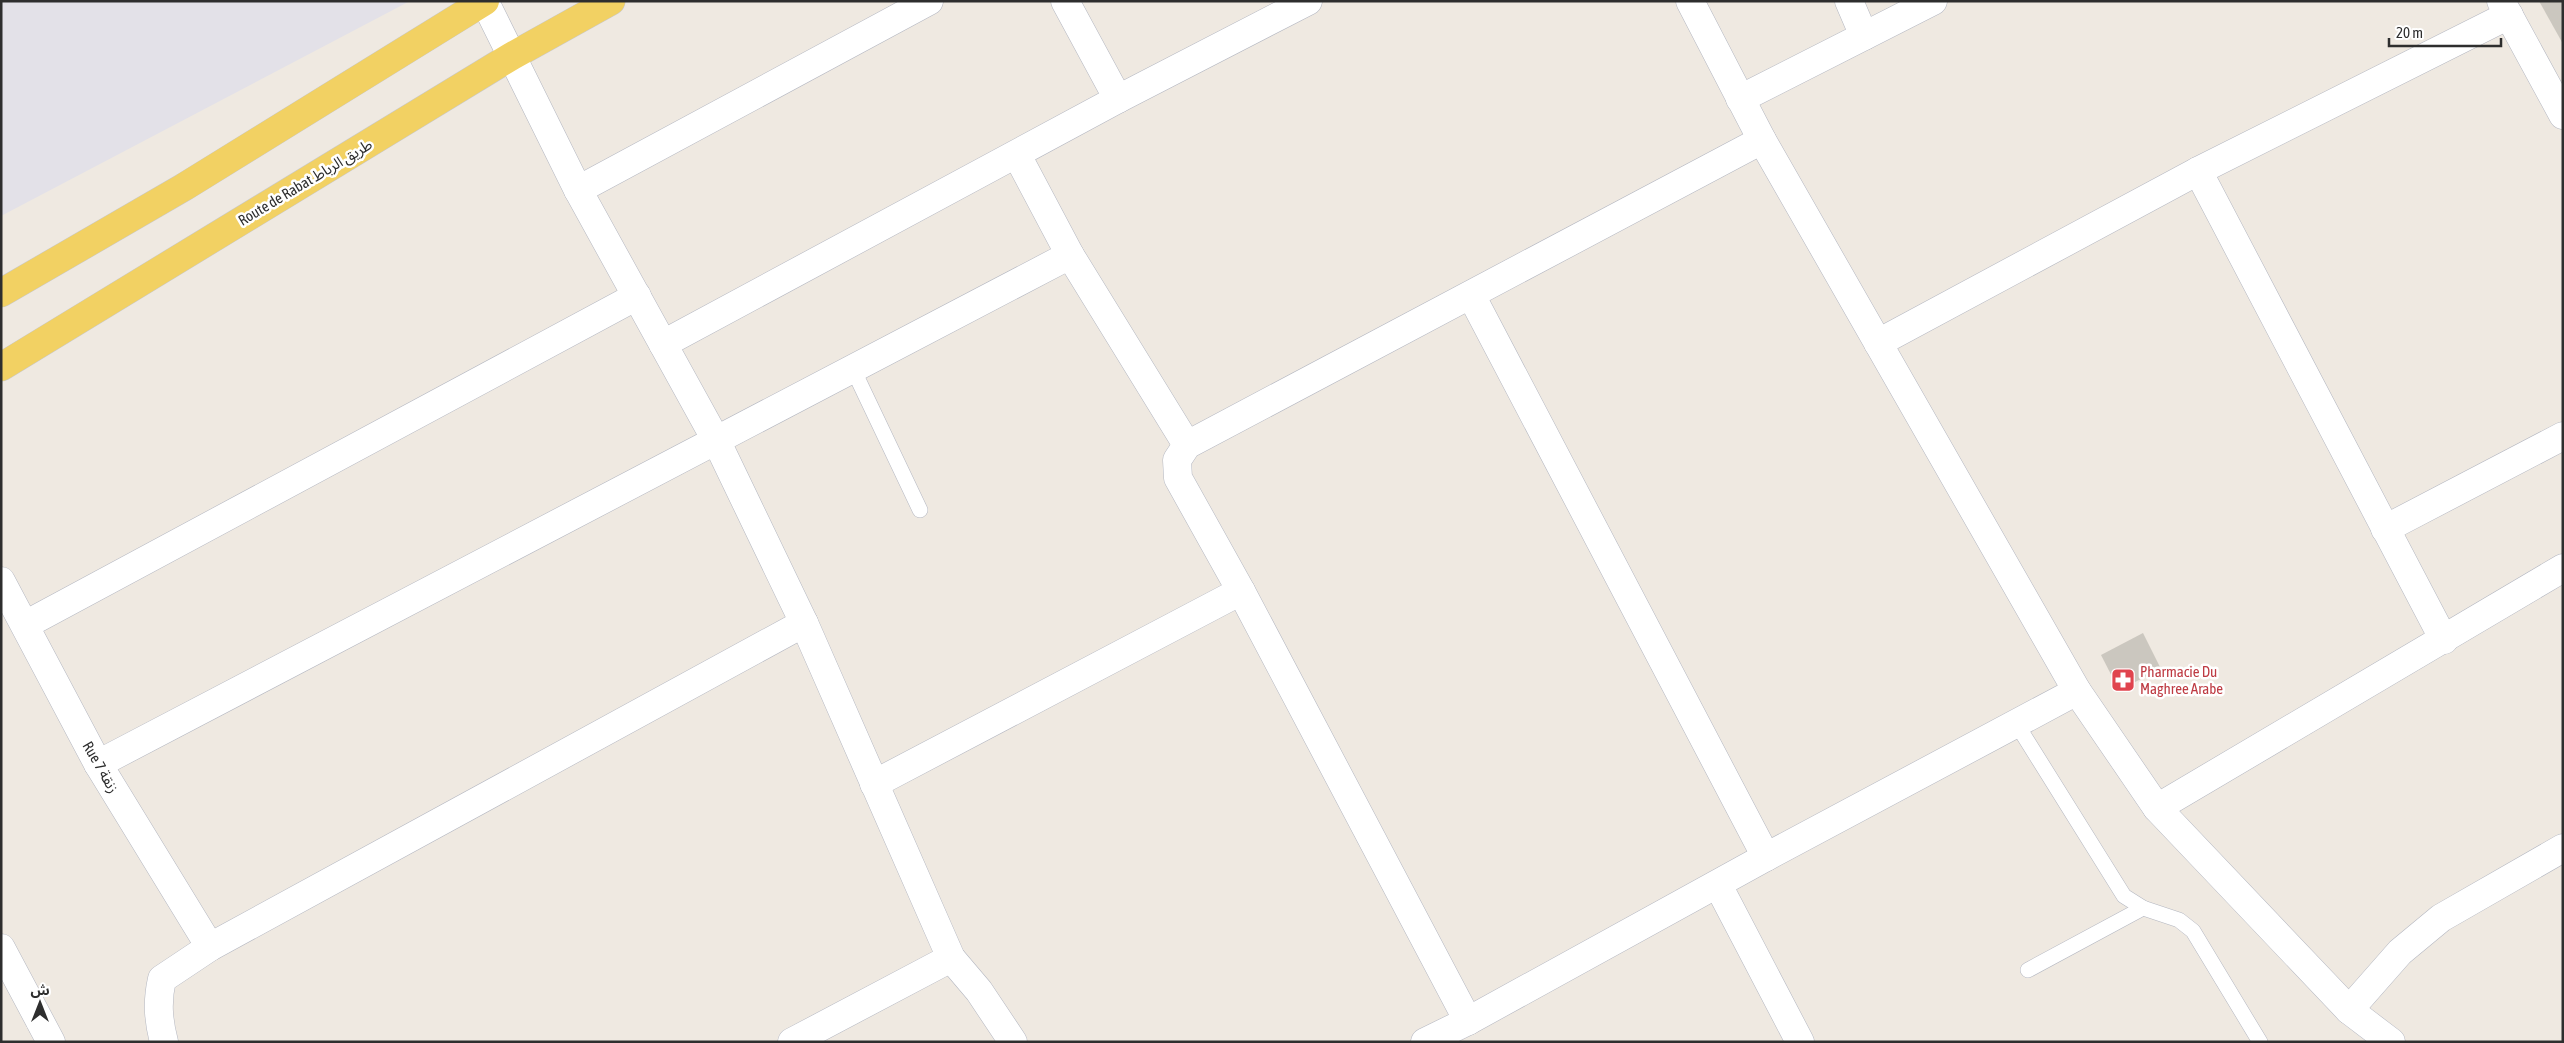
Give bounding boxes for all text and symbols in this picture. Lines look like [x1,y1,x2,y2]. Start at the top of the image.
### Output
scale bar [2389,15,2502,47]
text: 20 m [2396,24,2423,41]
street label: Route de Rabat طريق الرباط [235,135,376,230]
place label: Pharmacie Du Maghree Arabe [2140,663,2223,697]
pharmacy icon: Pharmacie Du Maghree Arabe [2110,667,2136,693]
street label: Rue 7 زنقة [79,738,122,796]
north arrow [15,978,65,1028]
text: ش [30,982,50,998]

